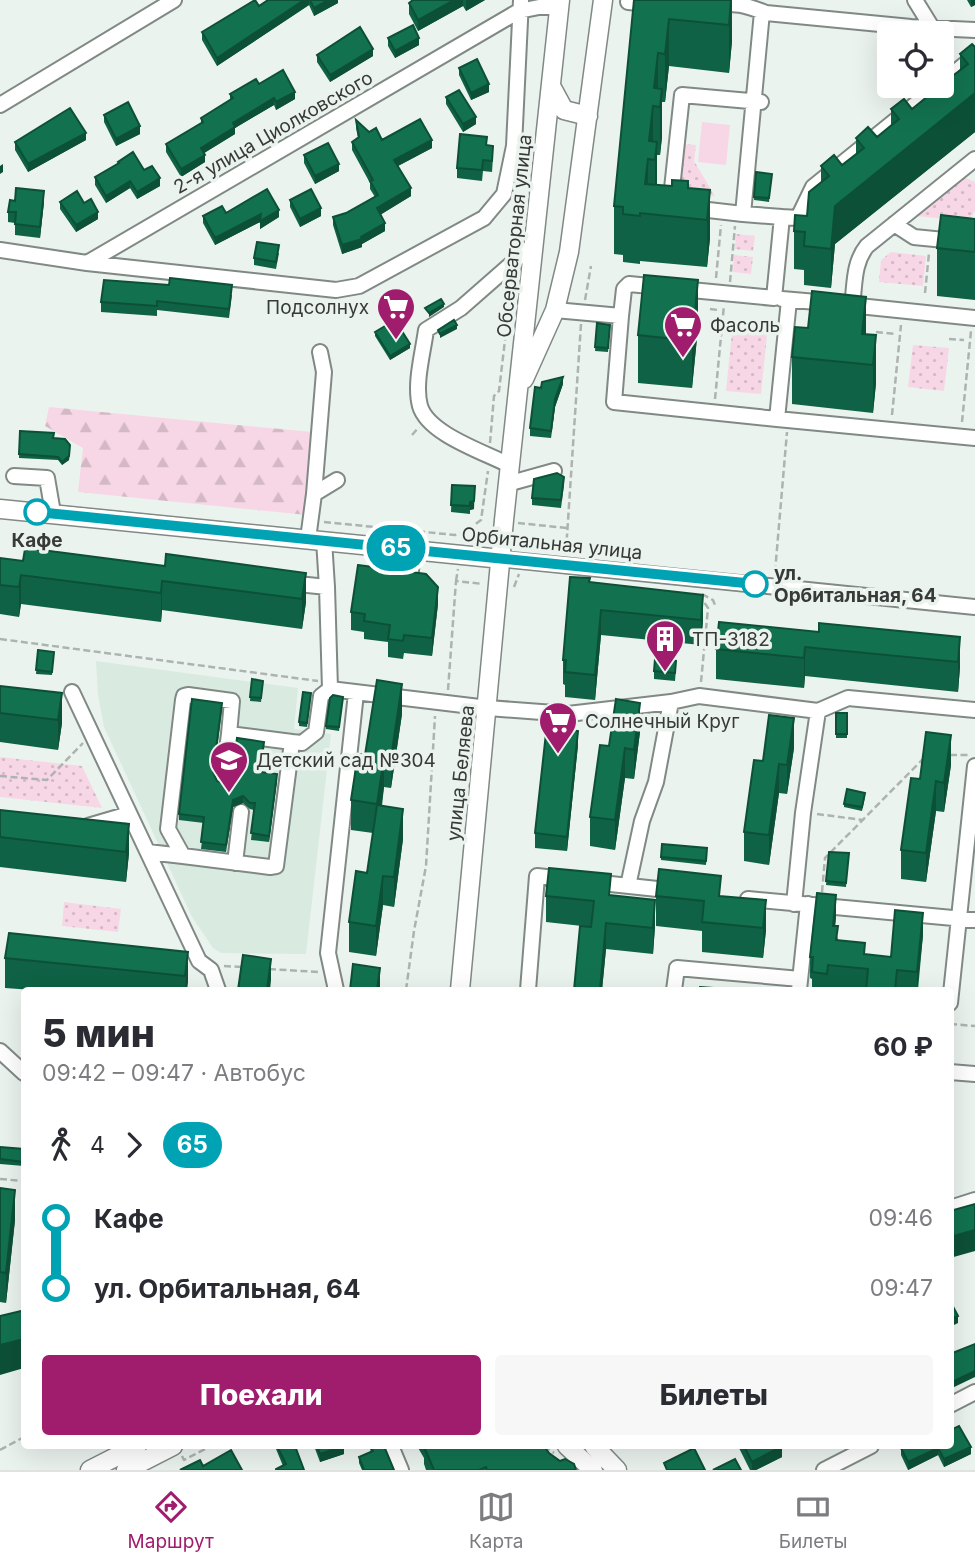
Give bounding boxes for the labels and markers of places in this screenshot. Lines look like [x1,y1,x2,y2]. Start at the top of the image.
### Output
supermarket icon: Подсолнух [375,286,417,341]
place label: Подсолнух [266,296,369,319]
supermarket icon: Фасоль [662,304,704,359]
place label: Фасоль [710,314,780,337]
marker: Кафе [24,499,50,525]
place label: Кафе [12,529,62,552]
place label: ул. Орбитальная, 64 [774,562,936,607]
marker: ул. Орбитальная, 64 [742,571,768,597]
building icon: ТП-3182 [644,618,686,673]
place label: ТП-3182 [692,628,770,651]
supermarket icon: Солнечный Круг [537,700,579,755]
place label: Солнечный Круг [585,710,739,733]
school or university icon: Детский сад №304 [208,739,250,794]
place label: Детский сад №304 [256,749,436,772]

